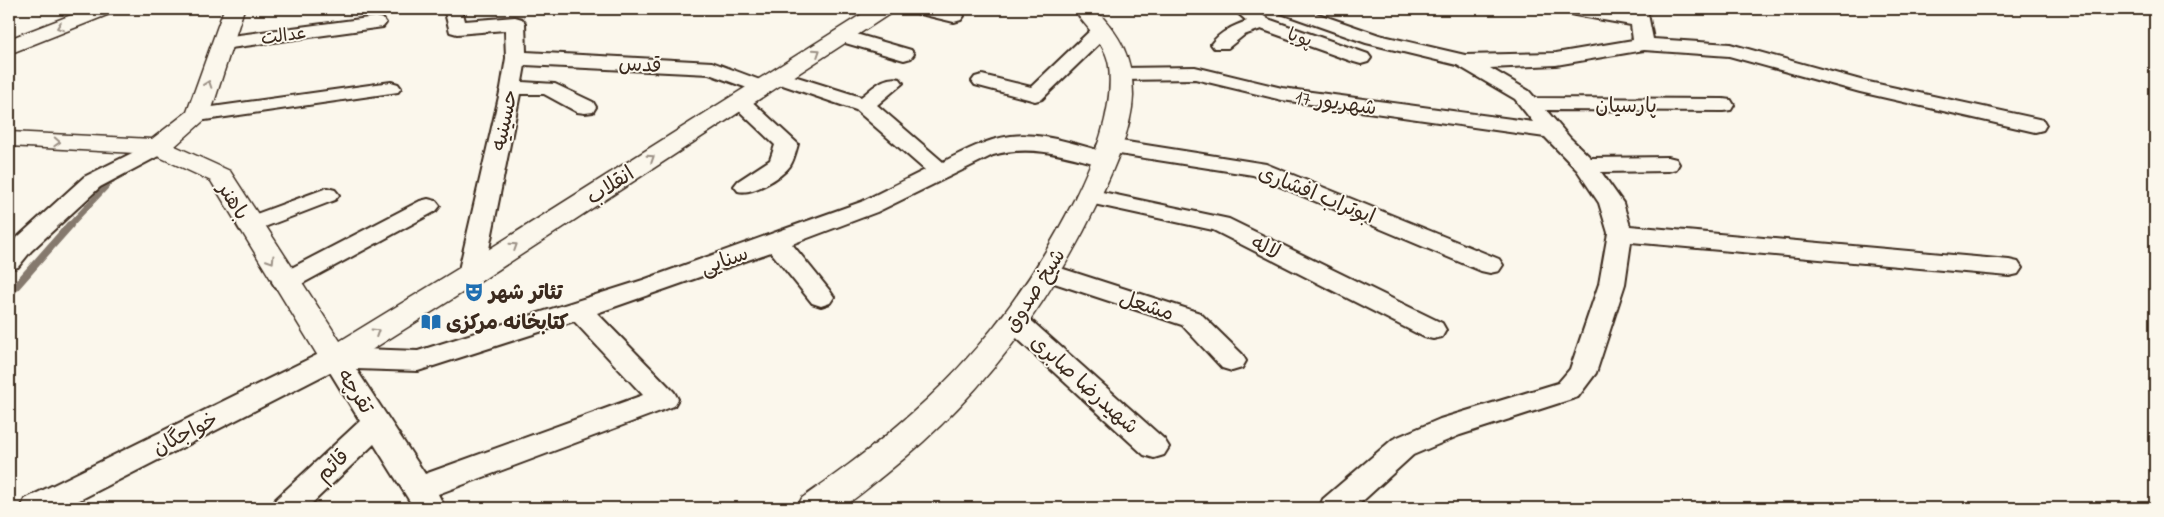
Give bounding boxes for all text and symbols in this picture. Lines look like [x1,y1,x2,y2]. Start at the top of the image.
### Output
one-way arrow [56,21,65,31]
street label: عدالت [259,21,309,53]
street label: پویا [1283,23,1315,55]
one-way arrow [812,48,821,58]
street label: قدس [618,50,662,82]
one-way arrow [203,80,213,89]
street label: 17 شهریور [1293,83,1378,125]
street label: حسینیه [485,87,527,154]
street label: پارسیان [1595,92,1657,122]
one-way arrow [54,136,62,147]
one-way arrow [645,155,654,165]
street label: ابوتراب افشاری [1253,159,1379,233]
street label: انقلاب [581,160,641,213]
street label: باهنر [208,176,255,227]
street label: لاله [1245,229,1285,269]
street label: سنایی [697,239,753,284]
one-way arrow [509,243,518,253]
street label: شیخ صدوق [997,243,1074,339]
one-way arrow [265,254,275,263]
place label: تئاتر شهر [487,279,563,309]
theatre icon: تئاتر شهر [463,281,485,303]
street label: مشعل [1115,284,1178,330]
place label: کتابخانه مرکزی [446,309,569,339]
library icon: کتابخانه مرکزی [420,311,442,333]
one-way arrow [371,329,380,339]
street label: شهیدرضا صابری [1023,329,1144,442]
street label: تقرچه [329,364,381,421]
street label: خواجگان [148,405,224,464]
street label: قائم [310,443,357,490]

